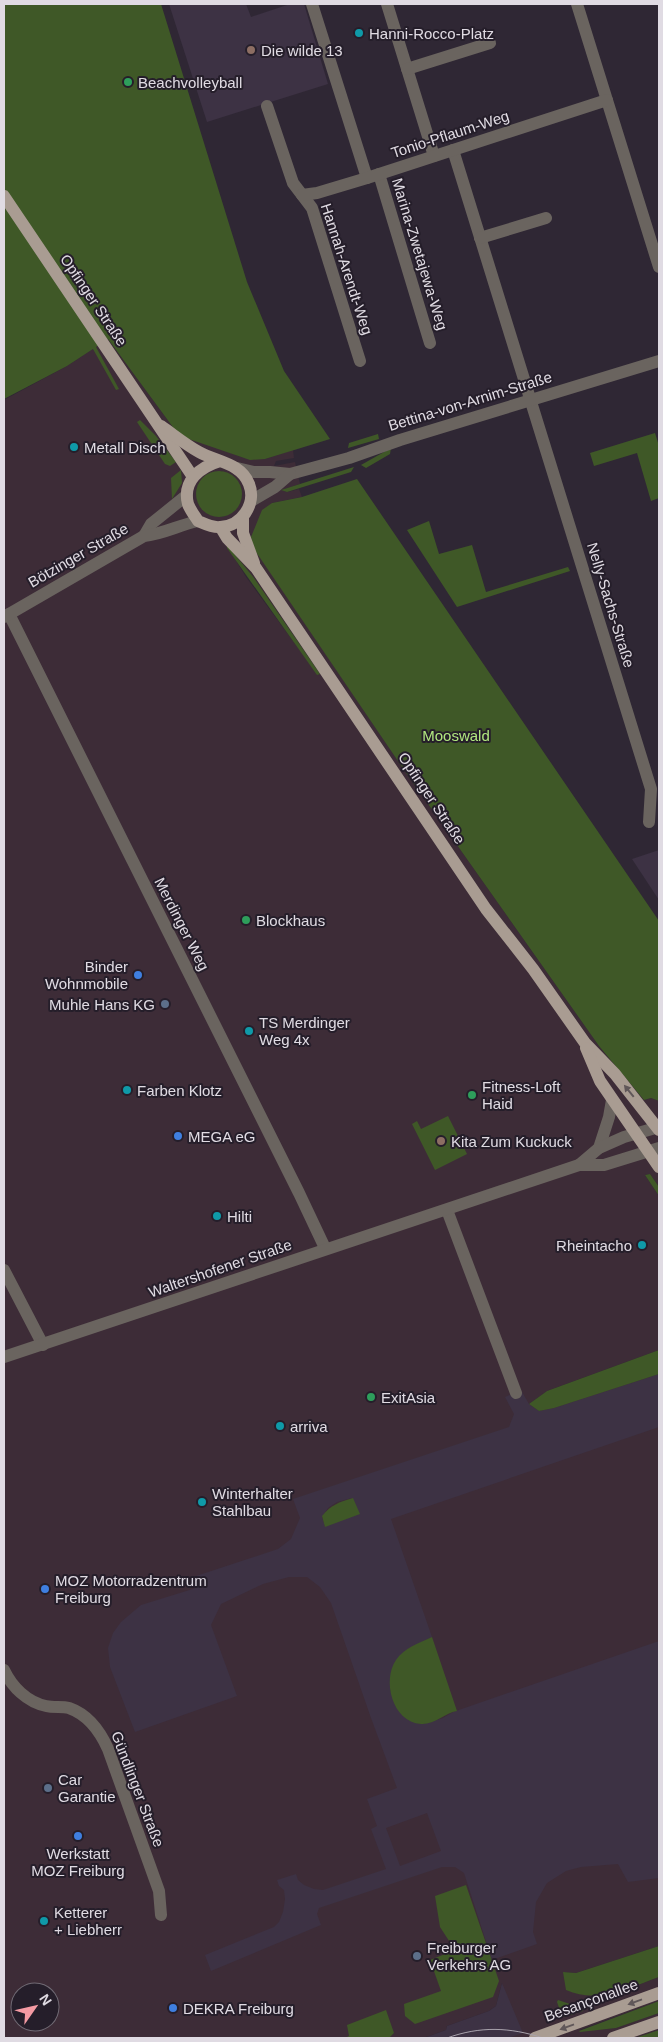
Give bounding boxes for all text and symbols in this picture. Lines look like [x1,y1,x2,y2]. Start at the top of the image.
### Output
place label: Hanni-Rocco-Platz [369,25,494,42]
marker: Hanni-Rocco-Platz [353,27,365,39]
place label: Die wilde 13 [261,42,343,59]
marker: Die wilde 13 [245,44,257,56]
place label: Beachvolleyball [138,74,242,91]
marker: Beachvolleyball [122,76,134,88]
street label: Tonio-Pflaum-Weg [389,107,511,161]
street label: Marina-Zwetajewa-Weg [389,176,451,332]
street label: Hannah-Arendt-Weg [318,201,376,337]
street label: Opfinger Straße [57,251,131,349]
street label: Bettina-von-Arnim-Straße [386,368,554,434]
place label: Metall Disch [84,439,166,456]
marker: Metall Disch [68,441,80,453]
street label: Bötzinger Straße [25,519,131,591]
street label: Nelly-Sachs-Straße [584,540,638,670]
park label: Mooswald [422,727,490,744]
street label: Opfinger Straße [395,749,469,847]
street label: Merdinger Weg [151,875,213,973]
place label: Blockhaus [256,912,325,929]
marker: Blockhaus [240,914,252,926]
place label: Binder Wohnmobile [45,958,128,992]
marker: Binder Wohnmobile [132,969,144,981]
place label: Muhle Hans KG [49,996,155,1013]
marker: Muhle Hans KG [159,998,171,1010]
place label: TS Merdinger Weg 4x [259,1014,350,1048]
marker: TS Merdinger Weg 4x [243,1025,255,1037]
place label: Fitness-Loft Haid [482,1078,561,1112]
place label: Farben Klotz [137,1082,222,1099]
marker: Farben Klotz [121,1084,133,1096]
one-way arrow [623,1085,634,1098]
marker: Fitness-Loft Haid [466,1089,478,1101]
place label: MEGA eG [188,1128,256,1145]
marker: MEGA eG [172,1130,184,1142]
place label: Kita Zum Kuckuck [451,1133,572,1150]
marker: Kita Zum Kuckuck [435,1135,447,1147]
place label: Hilti [227,1208,252,1225]
marker: Hilti [211,1210,223,1222]
street label: Waltershofener Straße [146,1235,294,1301]
place label: Rheintacho [556,1237,632,1254]
marker: Rheintacho [636,1239,648,1251]
place label: ExitAsia [381,1389,436,1406]
marker: ExitAsia [365,1391,377,1403]
place label: arriva [290,1418,328,1435]
marker: arriva [274,1420,286,1432]
place label: Winterhalter Stahlbau [212,1485,293,1519]
marker: Winterhalter Stahlbau [196,1496,208,1508]
place label: MOZ Motorradzentrum Freiburg [55,1572,207,1606]
marker: MOZ Motorradzentrum Freiburg [39,1583,51,1595]
street label: Gündlinger Straße [108,1729,168,1849]
place label: Car Garantie [58,1771,116,1805]
marker: Car Garantie [42,1782,54,1794]
marker: Werkstatt MOZ Freiburg [72,1830,84,1842]
place label: Werkstatt MOZ Freiburg [31,1845,125,1879]
place label: Ketterer + Liebherr [54,1904,122,1938]
marker: Ketterer + Liebherr [38,1915,50,1927]
place label: Freiburger Verkehrs AG [427,1939,511,1973]
marker: Freiburger Verkehrs AG [411,1950,423,1962]
street label: Besançonallee [542,1975,640,2025]
north arrow [10,1982,60,2032]
text: N [36,1991,55,2008]
one-way arrow [627,1998,642,2006]
place label: DEKRA Freiburg [183,2000,294,2017]
marker: DEKRA Freiburg [167,2002,179,2014]
one-way arrow [559,2023,574,2031]

